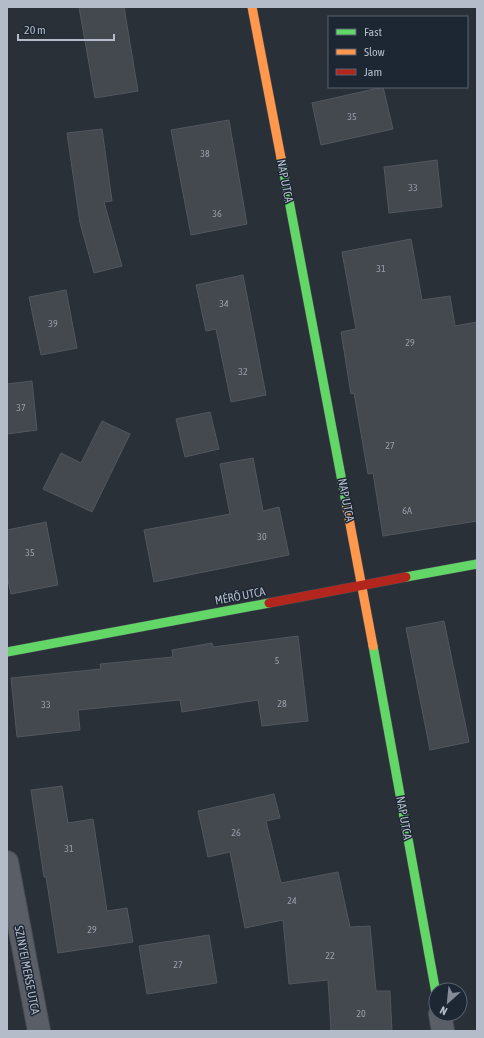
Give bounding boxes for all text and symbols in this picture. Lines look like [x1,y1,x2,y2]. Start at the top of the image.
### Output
scale bar [18,16,114,42]
legend [328,16,468,88]
text: 20 m [24,23,46,37]
text: Fast [364,25,382,39]
text: Slow [364,45,385,59]
text: Jam [364,65,382,79]
house number: 35 [347,111,357,122]
house number: 38 [200,148,210,159]
street label: NAP UTCA [274,158,296,204]
house number: 33 [408,182,418,193]
house number: 36 [212,208,222,219]
house number: 31 [376,263,386,274]
house number: 34 [219,298,229,309]
house number: 39 [48,318,58,329]
house number: 29 [405,337,415,348]
house number: 32 [238,366,248,377]
house number: 37 [16,402,26,413]
house number: 27 [385,440,395,451]
street label: NAP UTCA [335,477,357,523]
house number: 6A [402,505,412,516]
house number: 30 [257,531,267,542]
house number: 35 [25,547,35,558]
street label: MÉRŐ UTCA [214,584,267,608]
house number: 5 [275,655,280,666]
house number: 28 [277,698,287,709]
house number: 33 [41,699,51,710]
street label: NAP UTCA [393,795,415,841]
house number: 26 [231,827,241,838]
house number: 31 [64,843,74,854]
house number: 24 [287,895,297,906]
street label: SZINYEI MERSE UTCA [12,924,42,1016]
house number: 29 [87,924,97,935]
house number: 22 [325,950,335,961]
house number: 27 [173,959,183,970]
north arrow [428,982,468,1022]
text: N [438,1004,449,1018]
house number: 20 [356,1008,366,1019]

